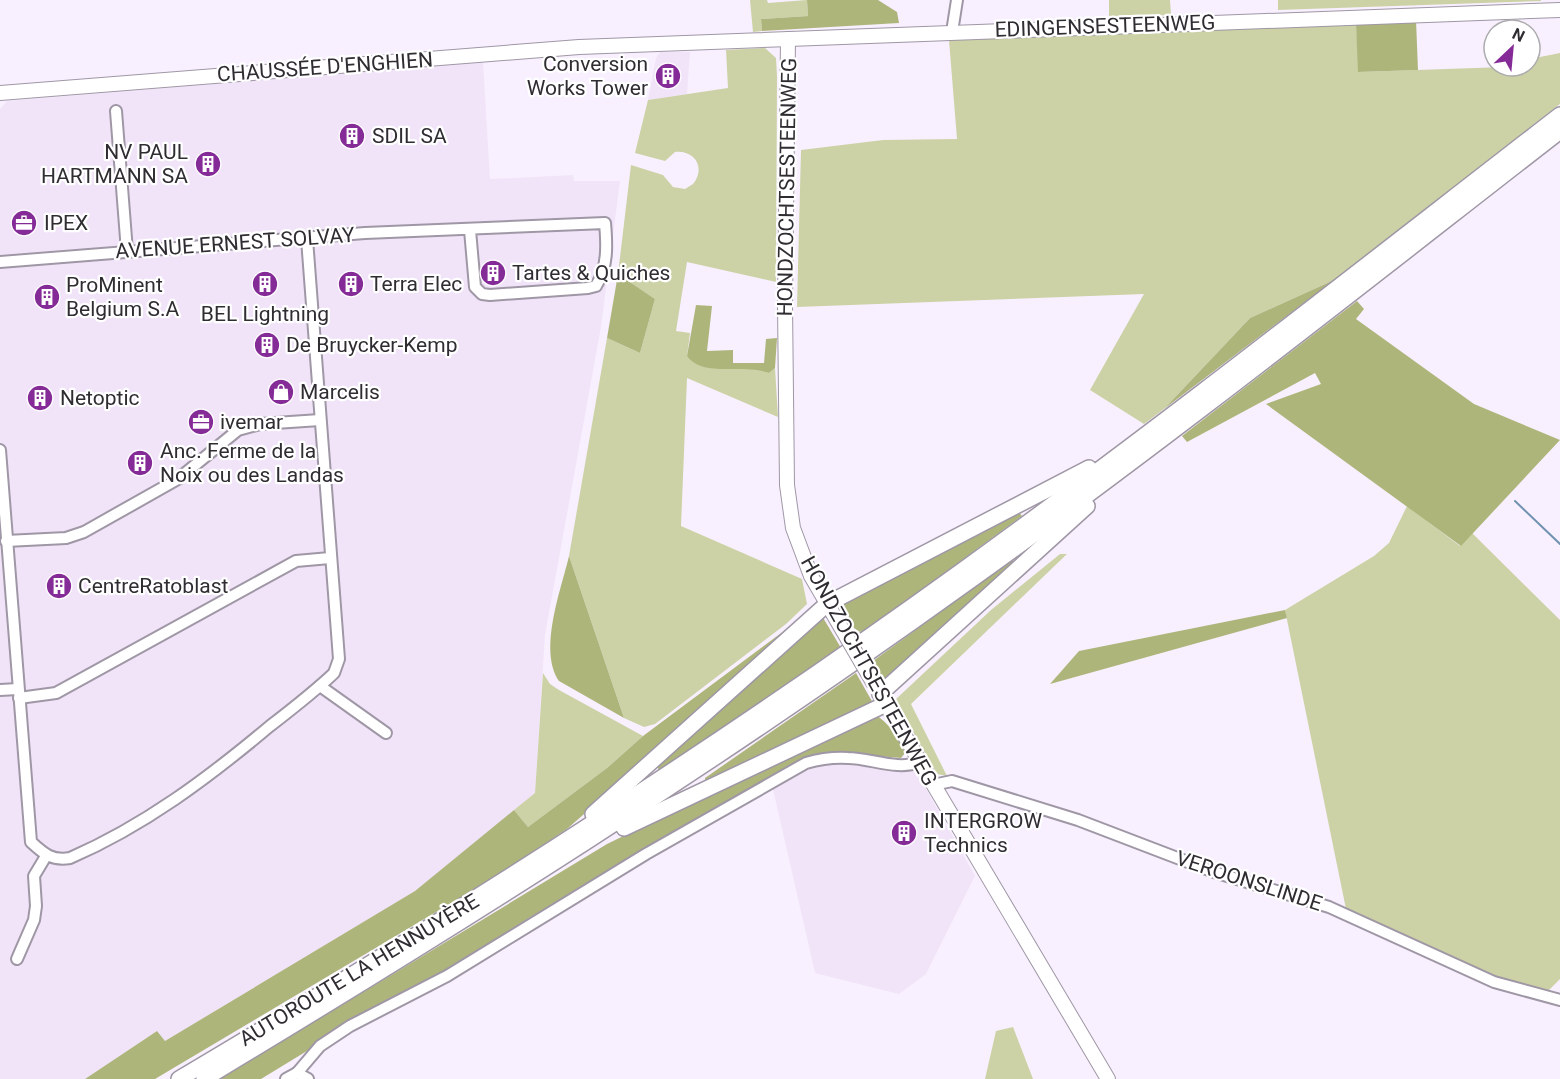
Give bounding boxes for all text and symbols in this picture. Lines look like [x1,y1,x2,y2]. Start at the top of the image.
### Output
street label: EDINGENSESTEENWEG [994,10,1216,42]
north arrow [1482,18,1542,78]
text: N [1509,24,1528,46]
street label: CHAUSSÉE D'ENGHIEN [216,47,434,87]
place label: Conversion Works Tower [527,52,648,100]
street label: HONDZOCHTSESTEENWEG [773,58,801,316]
building icon: Conversion Works Tower [653,61,683,91]
building icon: SDIL SA [337,121,367,151]
place label: SDIL SA [372,124,447,148]
place label: NV PAUL HARTMANN SA [41,140,188,188]
building icon: NV PAUL HARTMANN SA [193,149,223,179]
office icon: IPEX [9,208,39,238]
place label: IPEX [44,211,88,235]
street label: AVENUE ERNEST SOLVAY [115,223,356,263]
building icon: Tartes & Quiches [478,258,508,288]
place label: Tartes & Quiches [512,261,670,285]
building icon: BEL Lightning [250,269,280,299]
building icon: Terra Elec [336,269,366,299]
place label: Terra Elec [370,272,462,296]
place label: ProMinent Belgium S.A [66,273,179,321]
building icon: ProMinent Belgium S.A [32,282,62,312]
place label: BEL Lightning [201,302,329,326]
building icon: De Bruycker-Kemp [252,330,282,360]
place label: De Bruycker-Kemp [286,333,457,357]
shop icon: Marcelis [266,377,296,407]
place label: Marcelis [300,380,380,404]
building icon: Netoptic [25,383,55,413]
place label: Netoptic [60,386,140,410]
office icon: ivemar [186,407,216,437]
place label: ivemar [220,410,283,434]
place label: Anc. Ferme de la Noix ou des Landas [160,439,344,487]
building icon: Anc. Ferme de la Noix ou des Landas [125,448,155,478]
street label: HONDZOCHTSESTEENWEG [796,552,942,790]
building icon: CentreRatoblast [44,571,74,601]
place label: CentreRatoblast [78,574,228,598]
place label: INTERGROW Technics [924,809,1042,857]
building icon: INTERGROW Technics [889,818,919,848]
street label: VEROONSLINDE [1173,846,1325,916]
street label: AUTOROUTE LA HENNUYÈRE [235,889,483,1051]

